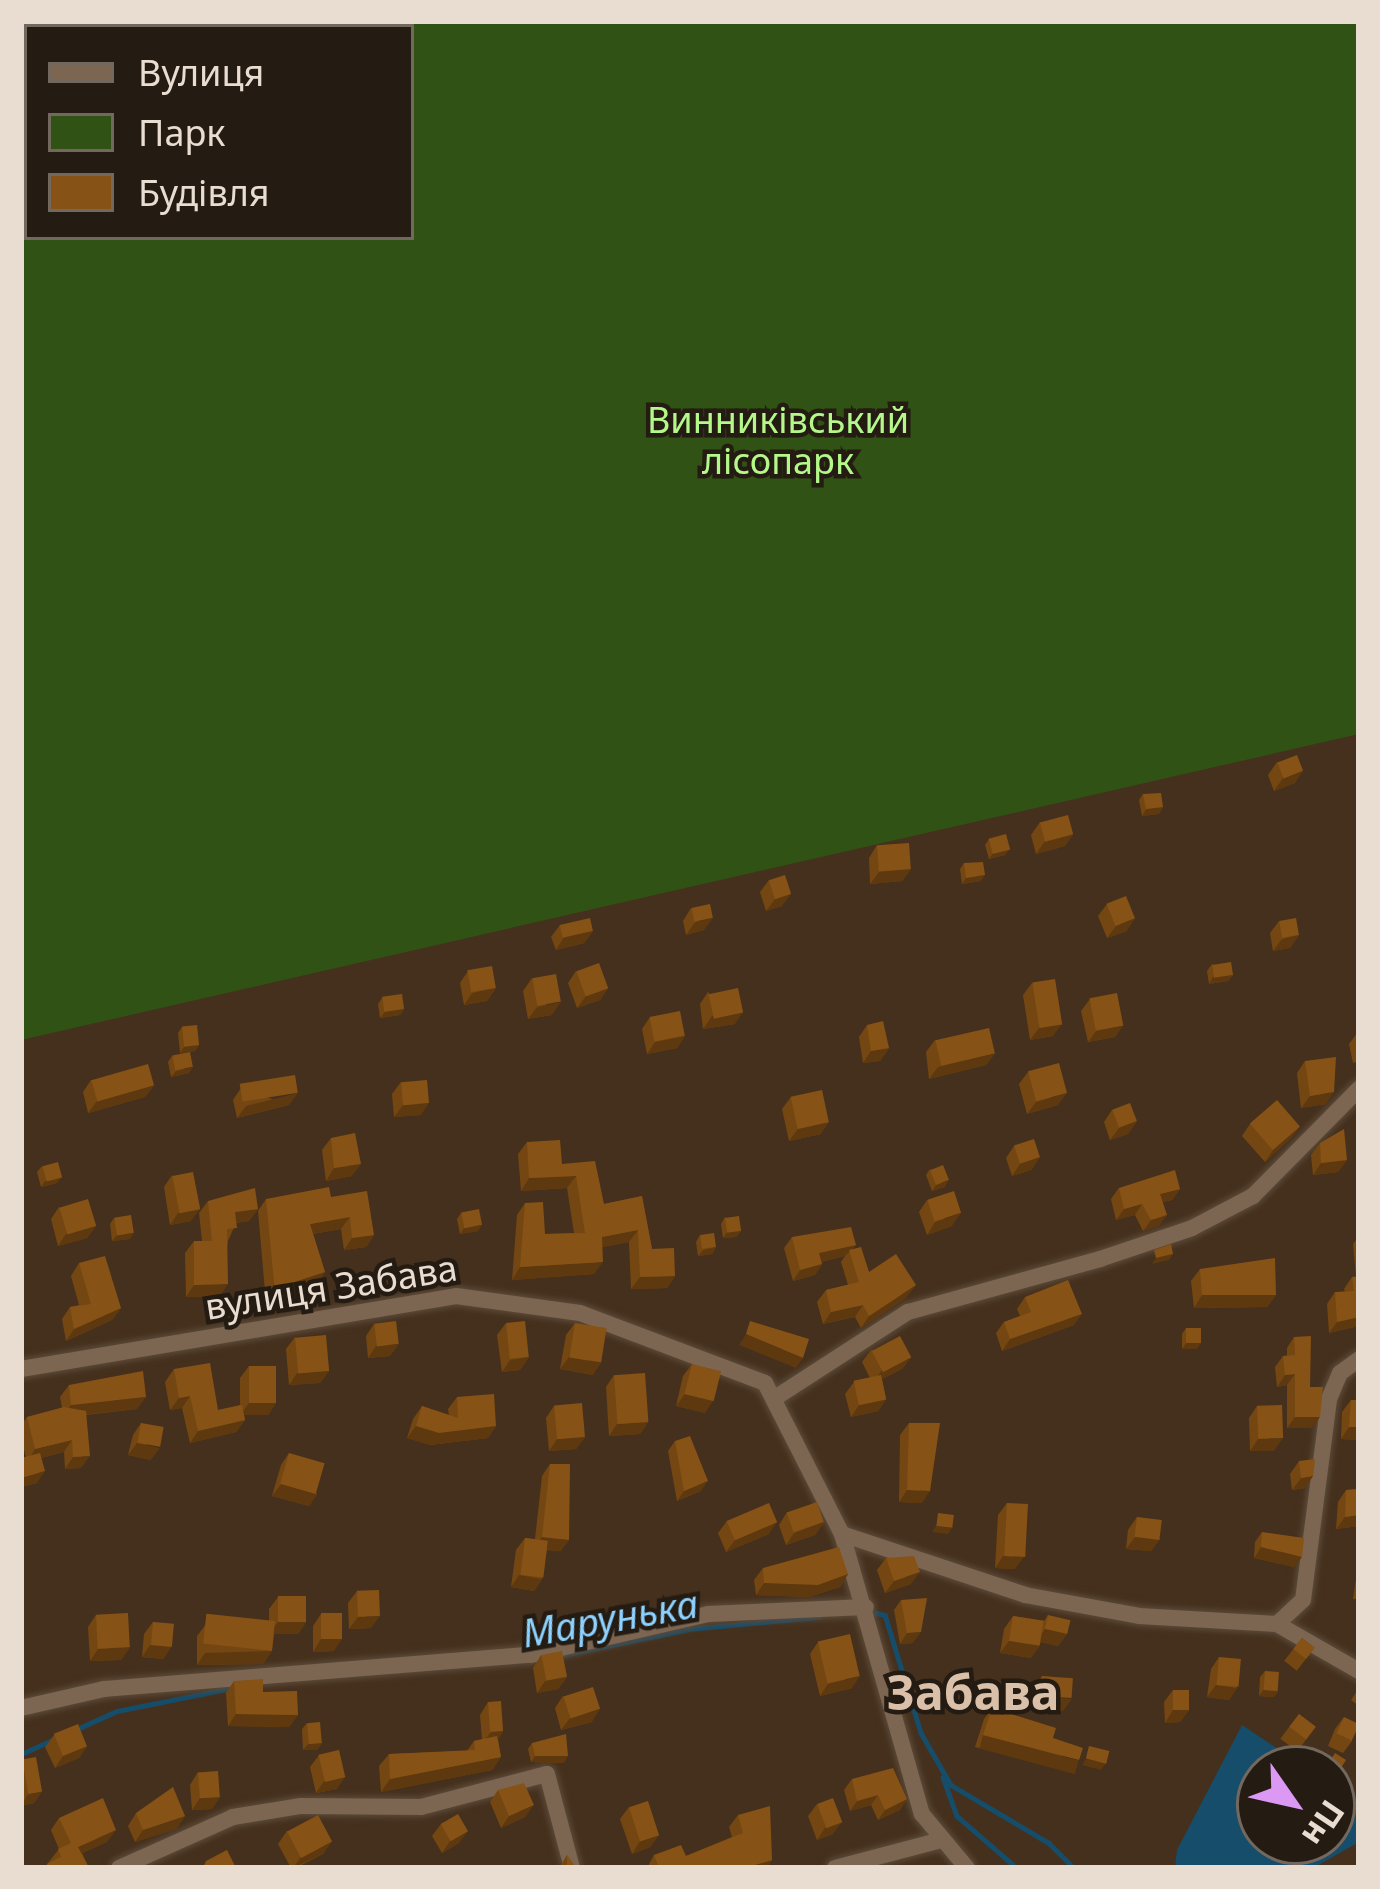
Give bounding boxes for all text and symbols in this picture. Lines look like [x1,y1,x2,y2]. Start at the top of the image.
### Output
legend [24,24,414,240]
text: Вулиця [138,48,264,97]
text: Парк [138,108,225,157]
text: Будівля [138,168,270,217]
park label: Винниківський лісопарк [647,397,909,482]
street label: вулиця Забава [202,1246,460,1328]
water label: Марунька [518,1580,702,1656]
district label: Забава [887,1663,1059,1721]
north arrow [1236,1745,1356,1865]
text: Пн [1292,1792,1356,1856]

